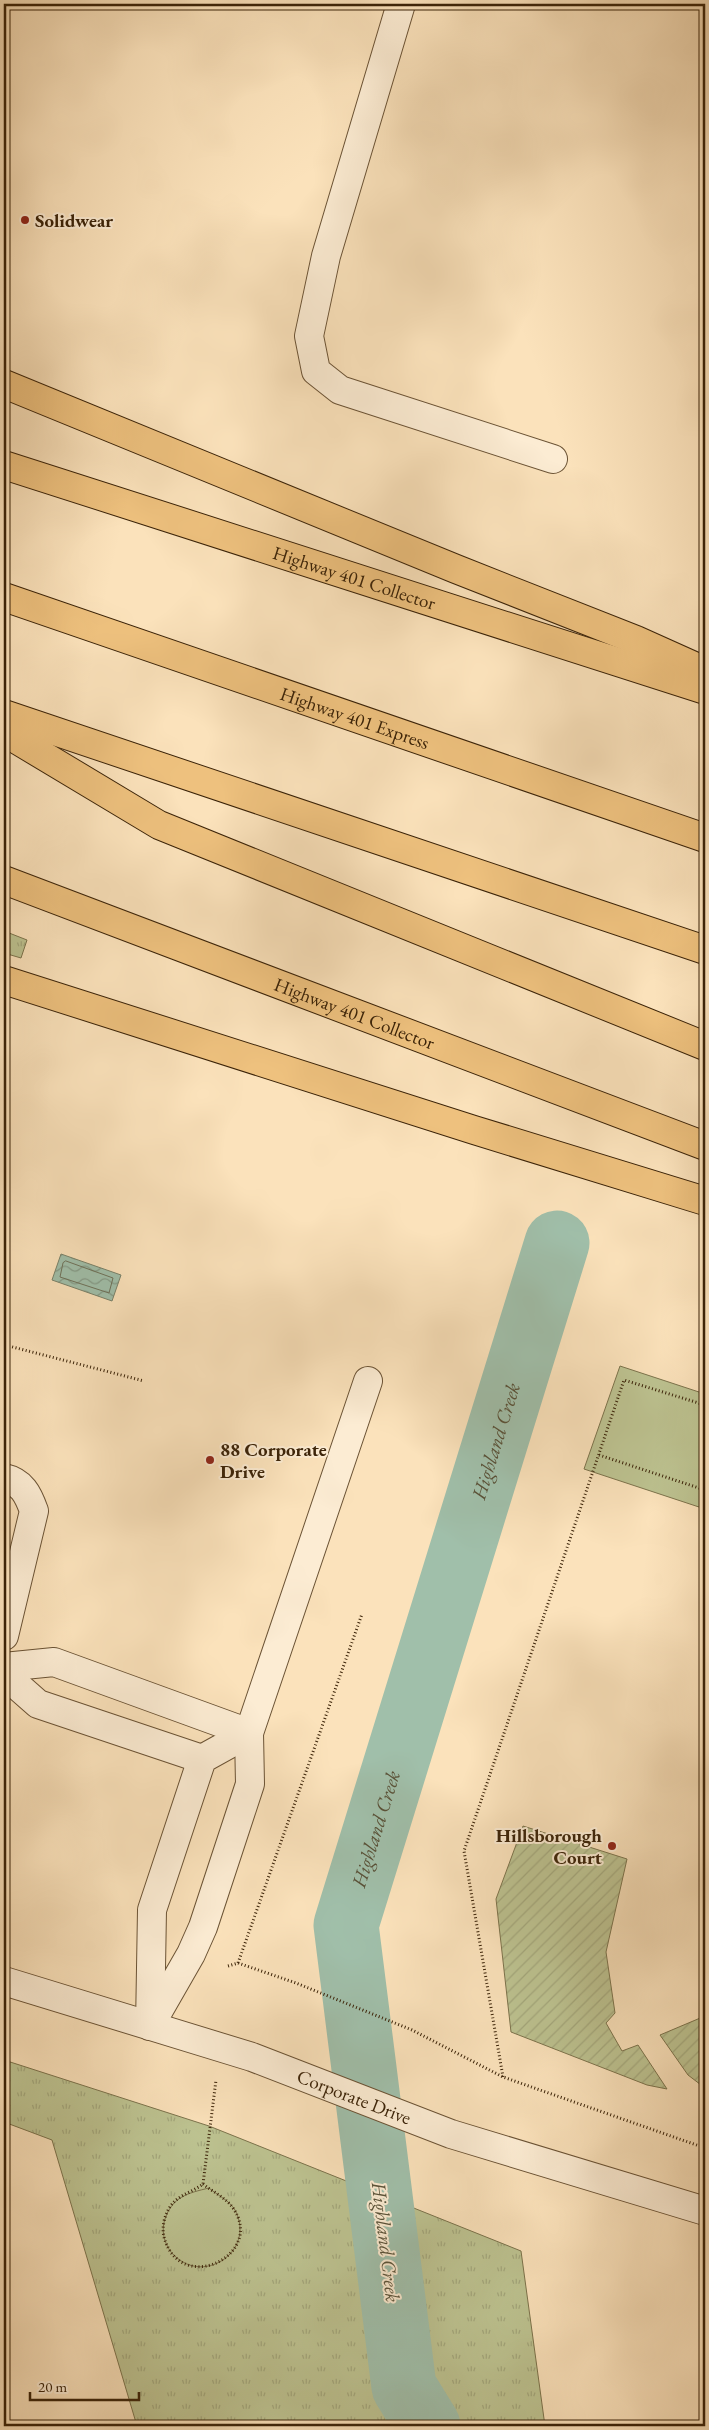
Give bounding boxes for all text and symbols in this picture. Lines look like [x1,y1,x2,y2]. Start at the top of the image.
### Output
place label: Solidwear [35,208,113,233]
marker: Solidwear [19,214,31,226]
street label: Highway 401 Collector [270,540,439,616]
street label: Highway 401 Express [277,681,432,755]
street label: Highway 401 Collector [271,972,439,1055]
water label: Highland Creek [465,1380,526,1504]
place label: 88 Corporate Drive [220,1437,327,1484]
marker: 88 Corporate Drive [204,1454,216,1466]
water label: Highland Creek [345,1767,406,1891]
place label: Hillsborough Court [496,1823,602,1870]
marker: Hillsborough Court [606,1840,618,1852]
street label: Corporate Drive [293,2064,415,2130]
water label: Highland Creek [366,2180,406,2303]
scale bar [30,2370,139,2402]
text: 20 m [38,2377,67,2396]

